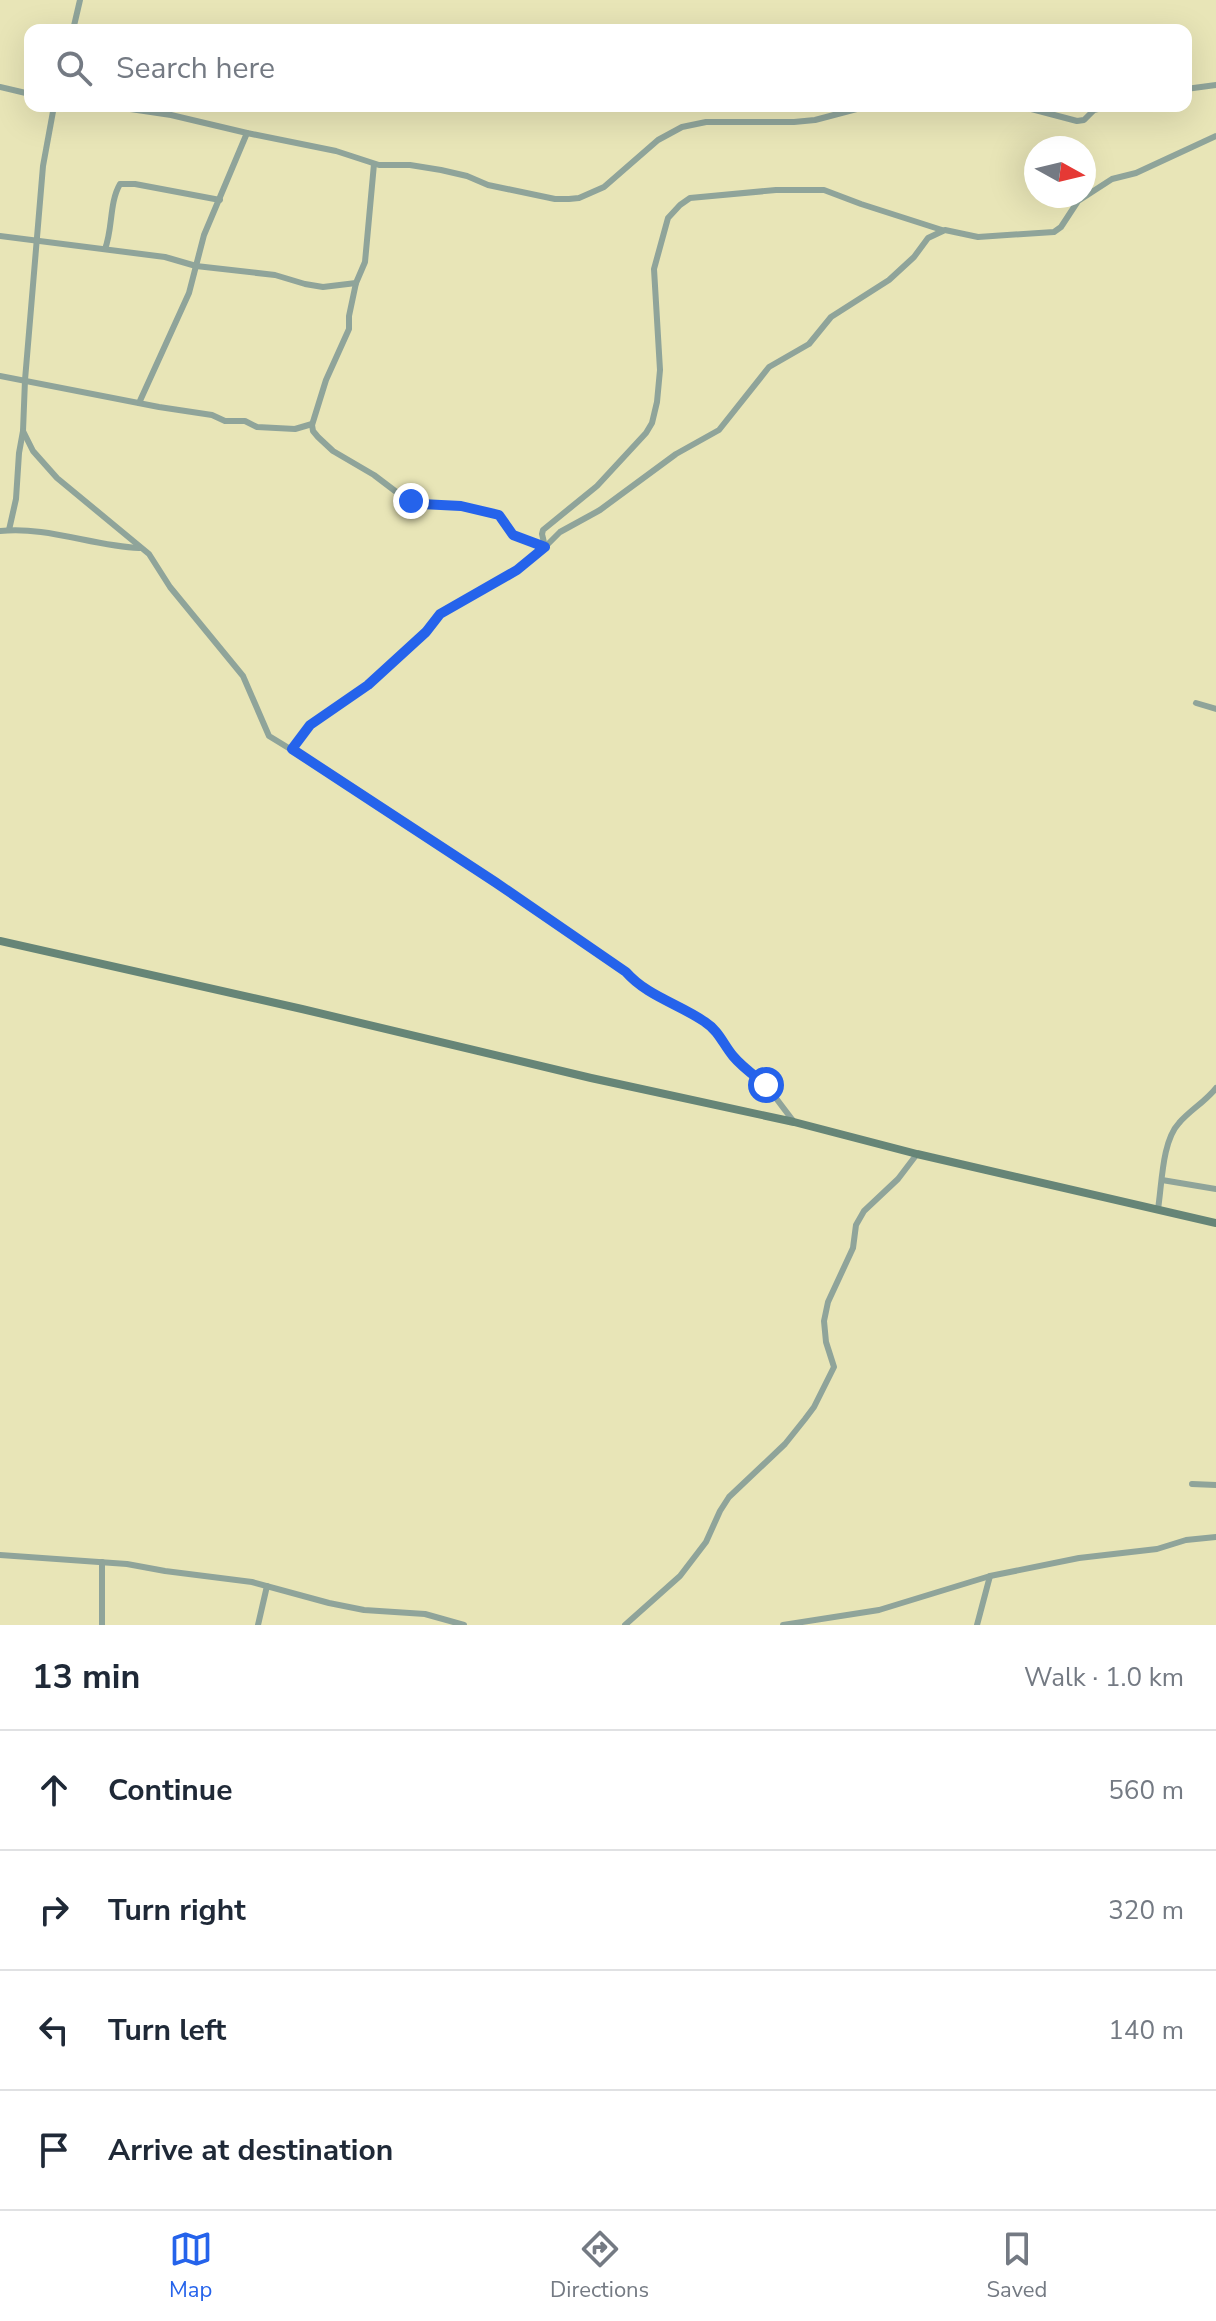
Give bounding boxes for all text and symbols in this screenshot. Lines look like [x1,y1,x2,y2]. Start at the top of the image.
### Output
search box [24,24,1192,112]
icon: search [52,46,96,90]
text: Search here [116,48,275,89]
north arrow [1024,136,1096,208]
route end [393,483,429,519]
route start [748,1067,784,1103]
text: 13 min [32,1654,140,1700]
text: Walk · 1.0 km [1024,1660,1184,1695]
icon: ahead [32,1768,76,1812]
text: Continue [108,1770,233,1811]
text: 560 m [1108,1773,1184,1808]
icon: right [32,1888,76,1932]
text: Turn right [108,1890,246,1931]
text: 320 m [1108,1893,1184,1928]
icon: left [32,2008,76,2052]
text: Turn left [108,2010,226,2051]
text: 140 m [1108,2013,1184,2048]
icon: arrive [32,2128,76,2172]
text: Arrive at destination [108,2130,393,2171]
tab: Map [169,2227,213,2305]
tab: Directions [550,2227,649,2305]
tab: Saved [987,2227,1047,2305]

